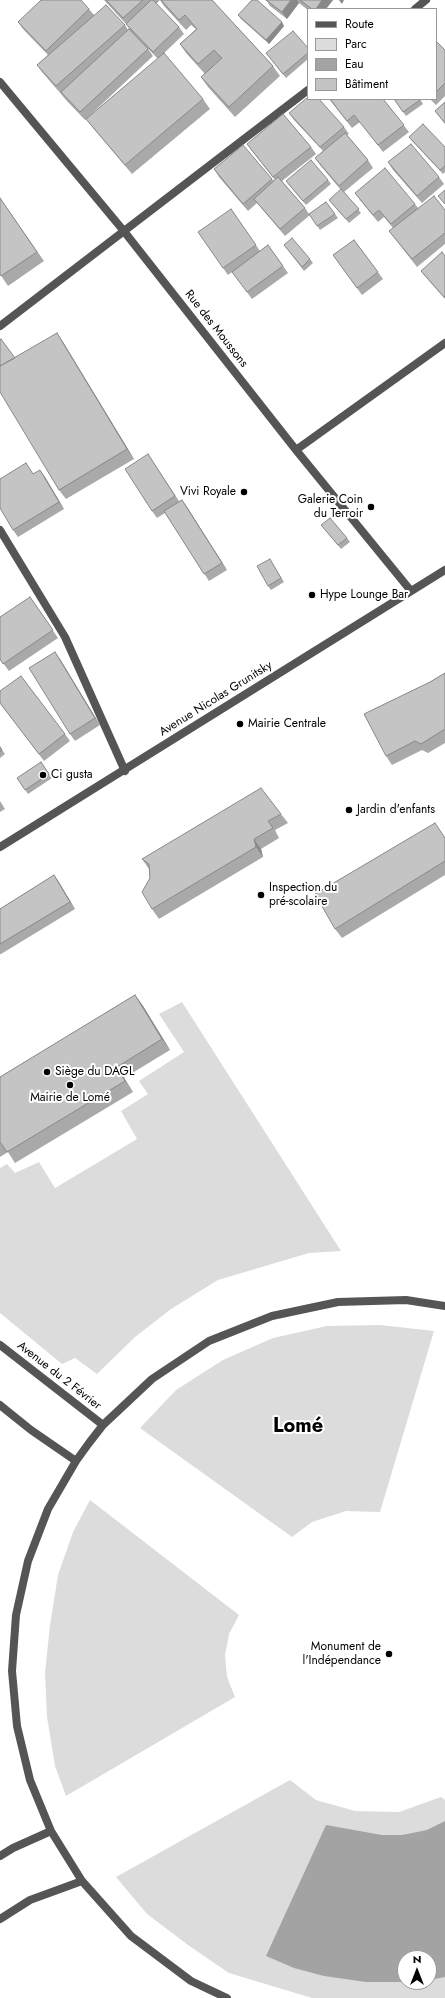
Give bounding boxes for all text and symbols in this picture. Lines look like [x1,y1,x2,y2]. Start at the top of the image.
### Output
legend [307,8,437,100]
text: Route [345,15,374,33]
text: Parc [345,35,367,53]
text: Eau [345,55,364,73]
text: Bâtiment [345,75,388,93]
street label: Rue des Moussons [181,287,251,371]
place label: Vivi Royale [180,485,236,499]
marker: Vivi Royale [239,487,249,497]
place label: Galerie Coin du Terroir [298,493,363,521]
marker: Galerie Coin du Terroir [366,502,376,512]
place label: Hype Lounge Bar [320,588,408,602]
marker: Hype Lounge Bar [307,590,317,600]
street label: Avenue Nicolas Grunitsky [157,658,275,740]
place label: Mairie Centrale [248,717,326,731]
marker: Mairie Centrale [235,719,245,729]
place label: Ci gusta [51,768,93,782]
marker: Ci gusta [38,770,48,780]
place label: Jardin d'enfants [357,803,435,817]
marker: Jardin d'enfants [344,805,354,815]
place label: Inspection du pré-scolaire [269,881,337,909]
marker: Inspection du pré-scolaire [256,890,266,900]
place label: Siège du DAGL [55,1065,134,1079]
marker: Siège du DAGL [42,1067,52,1077]
marker: Mairie de Lomé [65,1080,75,1090]
place label: Mairie de Lomé [30,1091,110,1105]
street label: Avenue du 2 Février [14,1339,104,1413]
district label: Lomé [273,1415,323,1439]
place label: Monument de l'Indépendance [302,1640,381,1668]
marker: Monument de l'Indépendance [384,1649,394,1659]
north arrow [397,1950,437,1990]
text: N [413,1951,421,1967]

